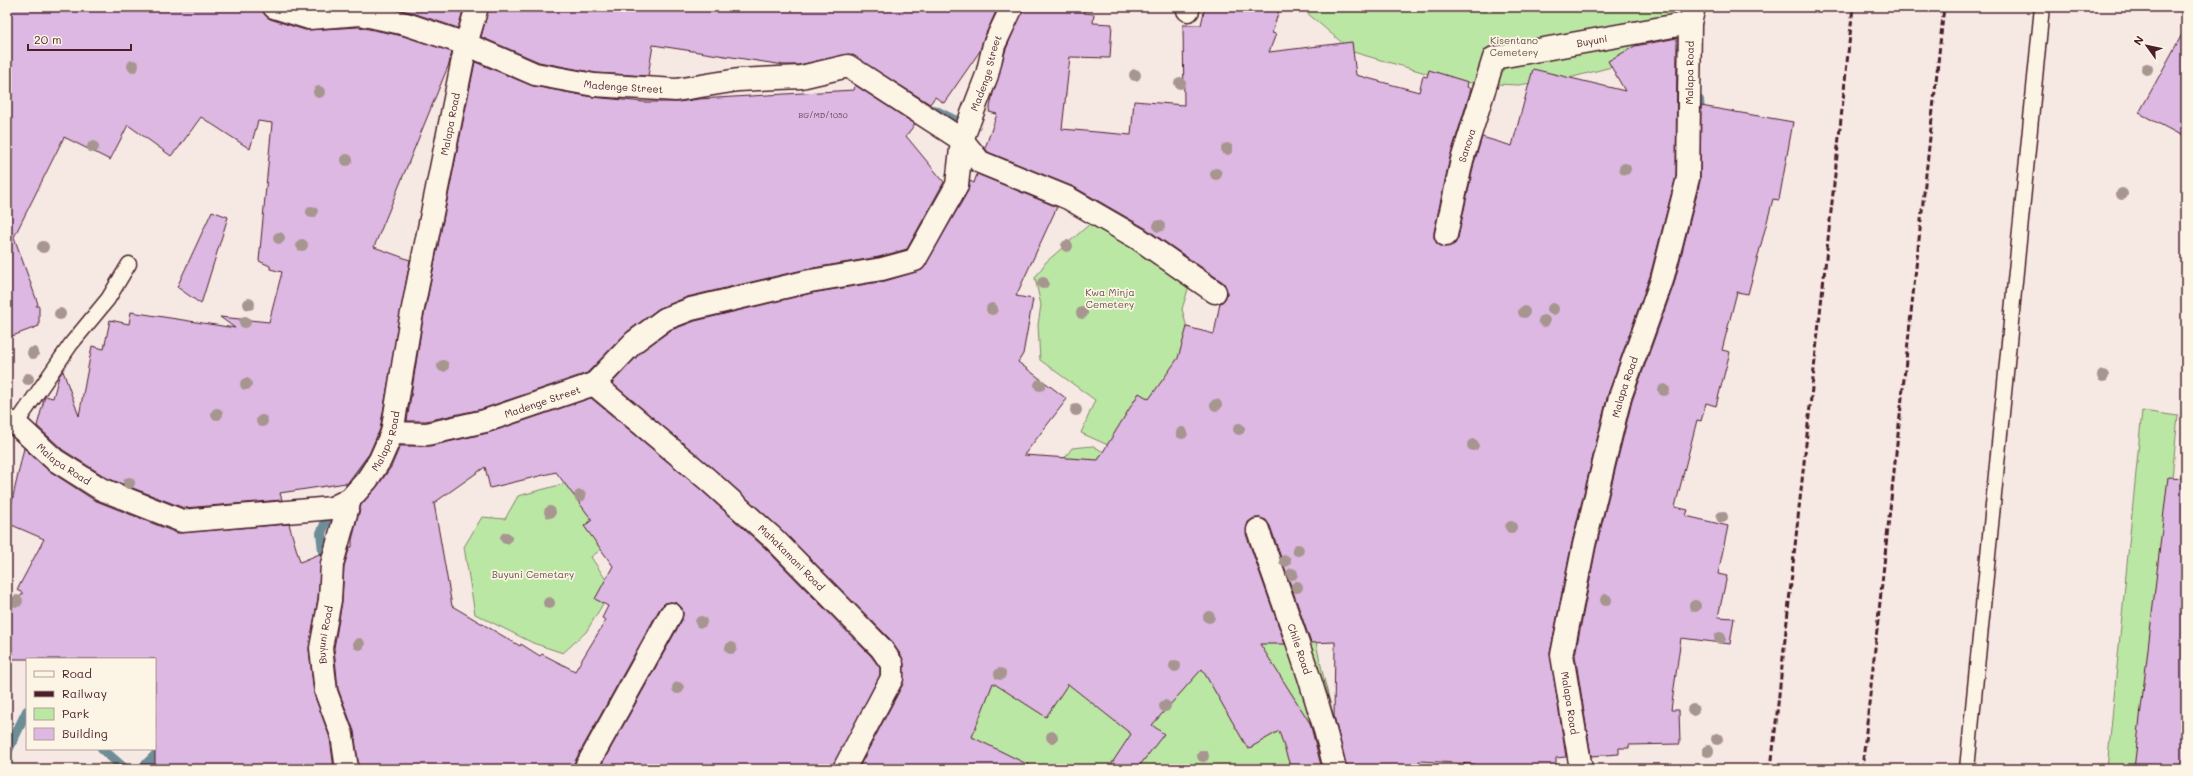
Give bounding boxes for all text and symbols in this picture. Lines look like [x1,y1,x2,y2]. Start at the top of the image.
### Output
scale bar [28,26,131,52]
north arrow [2127,26,2167,66]
text: 20 m [34,31,62,47]
street label: Buyuni [1575,31,1608,50]
street label: Madenge Street [967,32,1005,113]
park label: Kisentano Cemetery [1490,33,1538,59]
text: N [2130,33,2147,48]
street label: Malapa Road [1682,41,1697,104]
street label: Madenge Street [583,76,664,96]
street label: Malapa Road [437,92,463,157]
house number: BG/MD/1050 [798,110,848,120]
street label: Sanova [1455,127,1478,164]
park label: Kwa Minja Cemetery [1085,285,1135,311]
street label: Malapa Road [1608,354,1641,419]
street label: Madenge Street [502,382,582,421]
street label: Malapa Road [368,410,402,474]
street label: Malapa Road [34,440,94,488]
street label: Mahakamani Road [755,521,828,594]
park label: Buyuni Cemetary [492,567,574,581]
street label: Buyuni Road [314,604,336,665]
street label: Chile Road [1284,622,1315,676]
legend [26,658,156,750]
text: Road [62,665,92,681]
street label: Malapa Road [1558,671,1582,735]
text: Railway [62,685,107,701]
text: Park [62,705,89,721]
text: Building [62,725,108,741]

